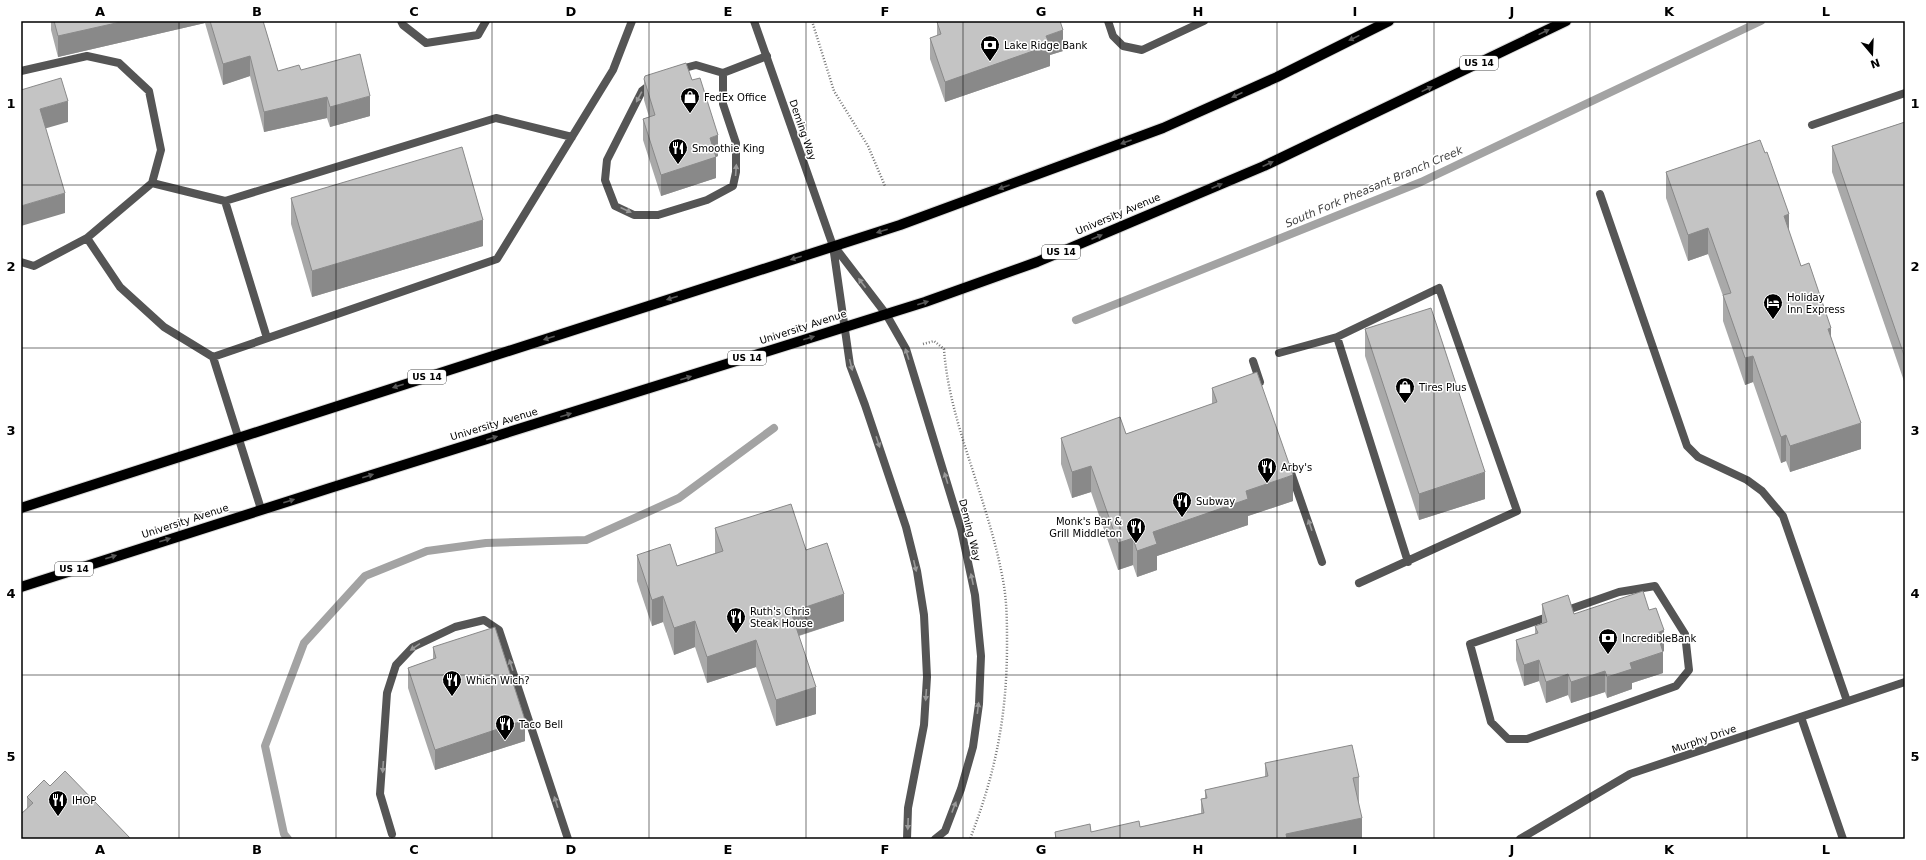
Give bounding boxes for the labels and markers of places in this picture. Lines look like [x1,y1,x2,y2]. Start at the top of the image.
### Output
bank icon: Lake Ridge Bank [979,34,1001,62]
place label: Lake Ridge Bank [1004,40,1088,51]
shop icon: FedEx Office [679,86,701,114]
place label: FedEx Office [704,92,766,103]
restaurant icon: Smoothie King [667,137,689,165]
place label: Smoothie King [692,143,765,154]
hotel icon: Holiday Inn Express [1762,292,1784,320]
place label: Holiday Inn Express [1787,292,1845,315]
shop icon: Tires Plus [1394,376,1416,404]
place label: Tires Plus [1418,382,1466,393]
restaurant icon: Arby's [1256,456,1278,484]
place label: Arby's [1281,462,1312,473]
restaurant icon: Subway [1171,490,1193,518]
place label: Subway [1196,496,1235,507]
place label: Monk's Bar & Grill Middleton [1049,516,1122,539]
restaurant icon: Monk's Bar & Grill Middleton [1125,516,1147,544]
restaurant icon: Ruth's Chris Steak House [725,606,747,634]
place label: Ruth's Chris Steak House [750,606,813,629]
bank icon: IncredibleBank [1597,627,1619,655]
place label: IncredibleBank [1622,633,1697,644]
restaurant icon: Which Wich? [441,669,463,697]
place label: Which Wich? [466,675,530,686]
restaurant icon: Taco Bell [494,713,516,741]
place label: Taco Bell [518,719,563,730]
restaurant icon: IHOP [47,789,69,817]
place label: IHOP [72,795,96,806]

